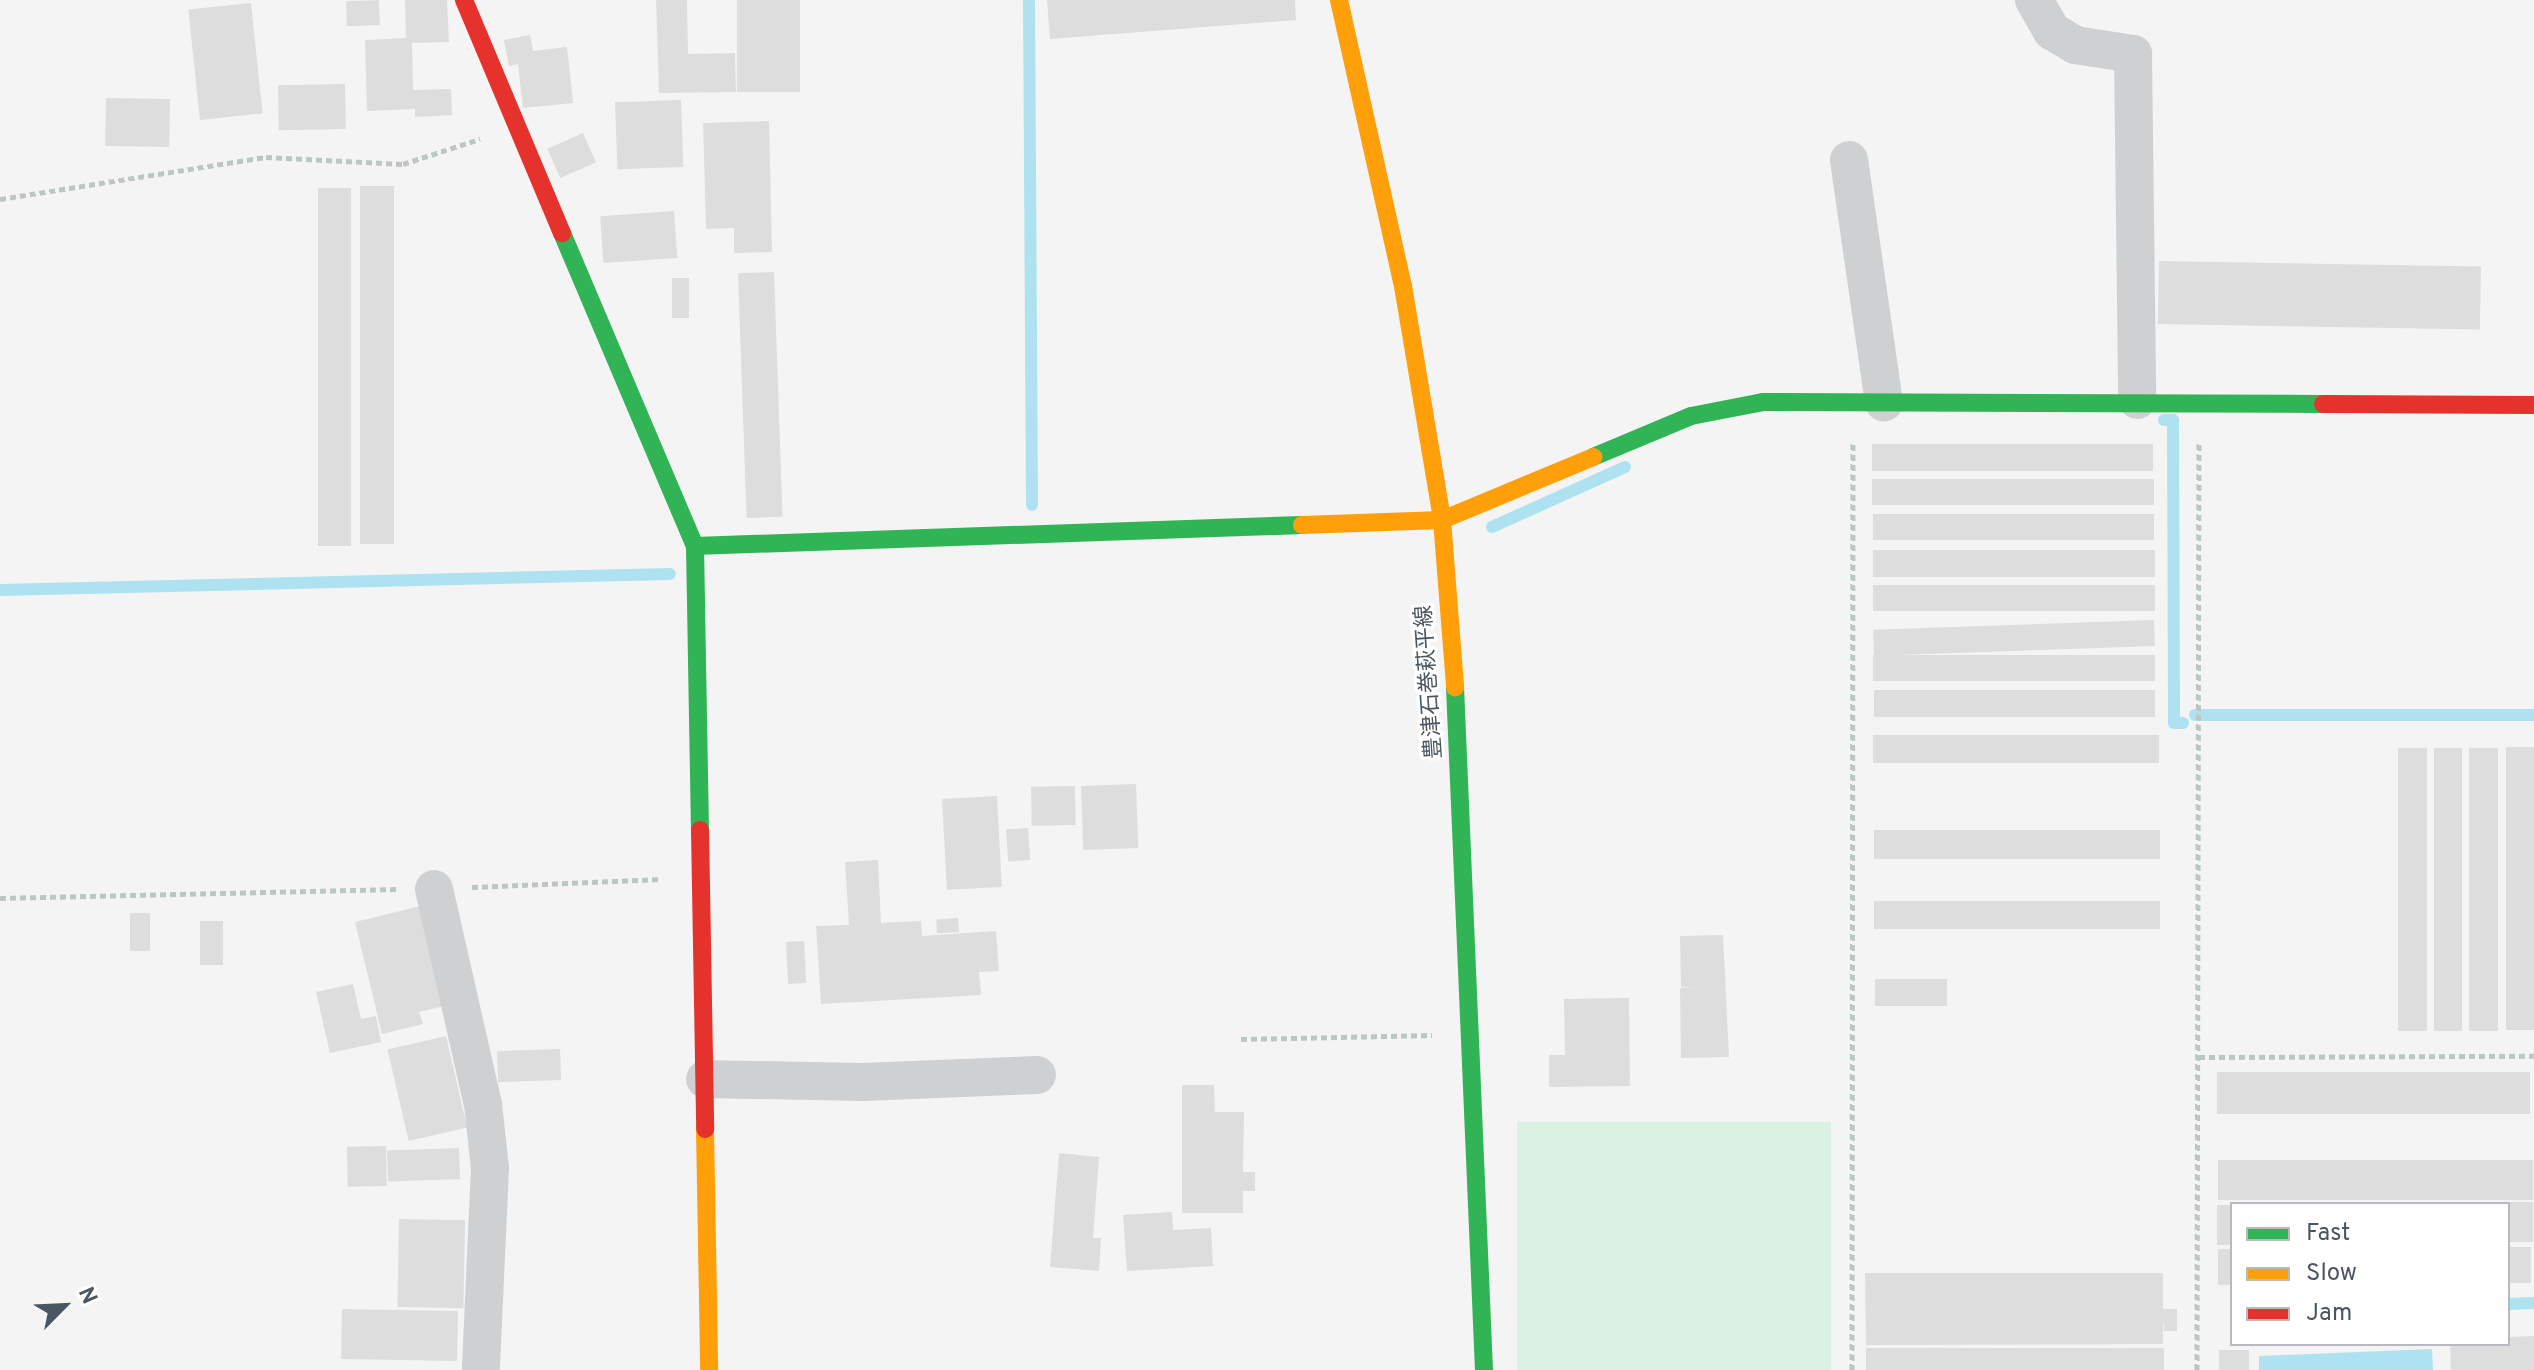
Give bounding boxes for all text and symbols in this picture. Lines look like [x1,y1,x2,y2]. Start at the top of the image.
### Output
street label: 豊津石巻萩平線 [1411,604,1449,760]
legend [2230,1202,2510,1346]
text: Fast [2306,1219,2350,1249]
text: Slow [2306,1259,2357,1289]
north arrow [24,1266,104,1346]
text: N [71,1283,102,1309]
text: Jam [2306,1299,2352,1329]

